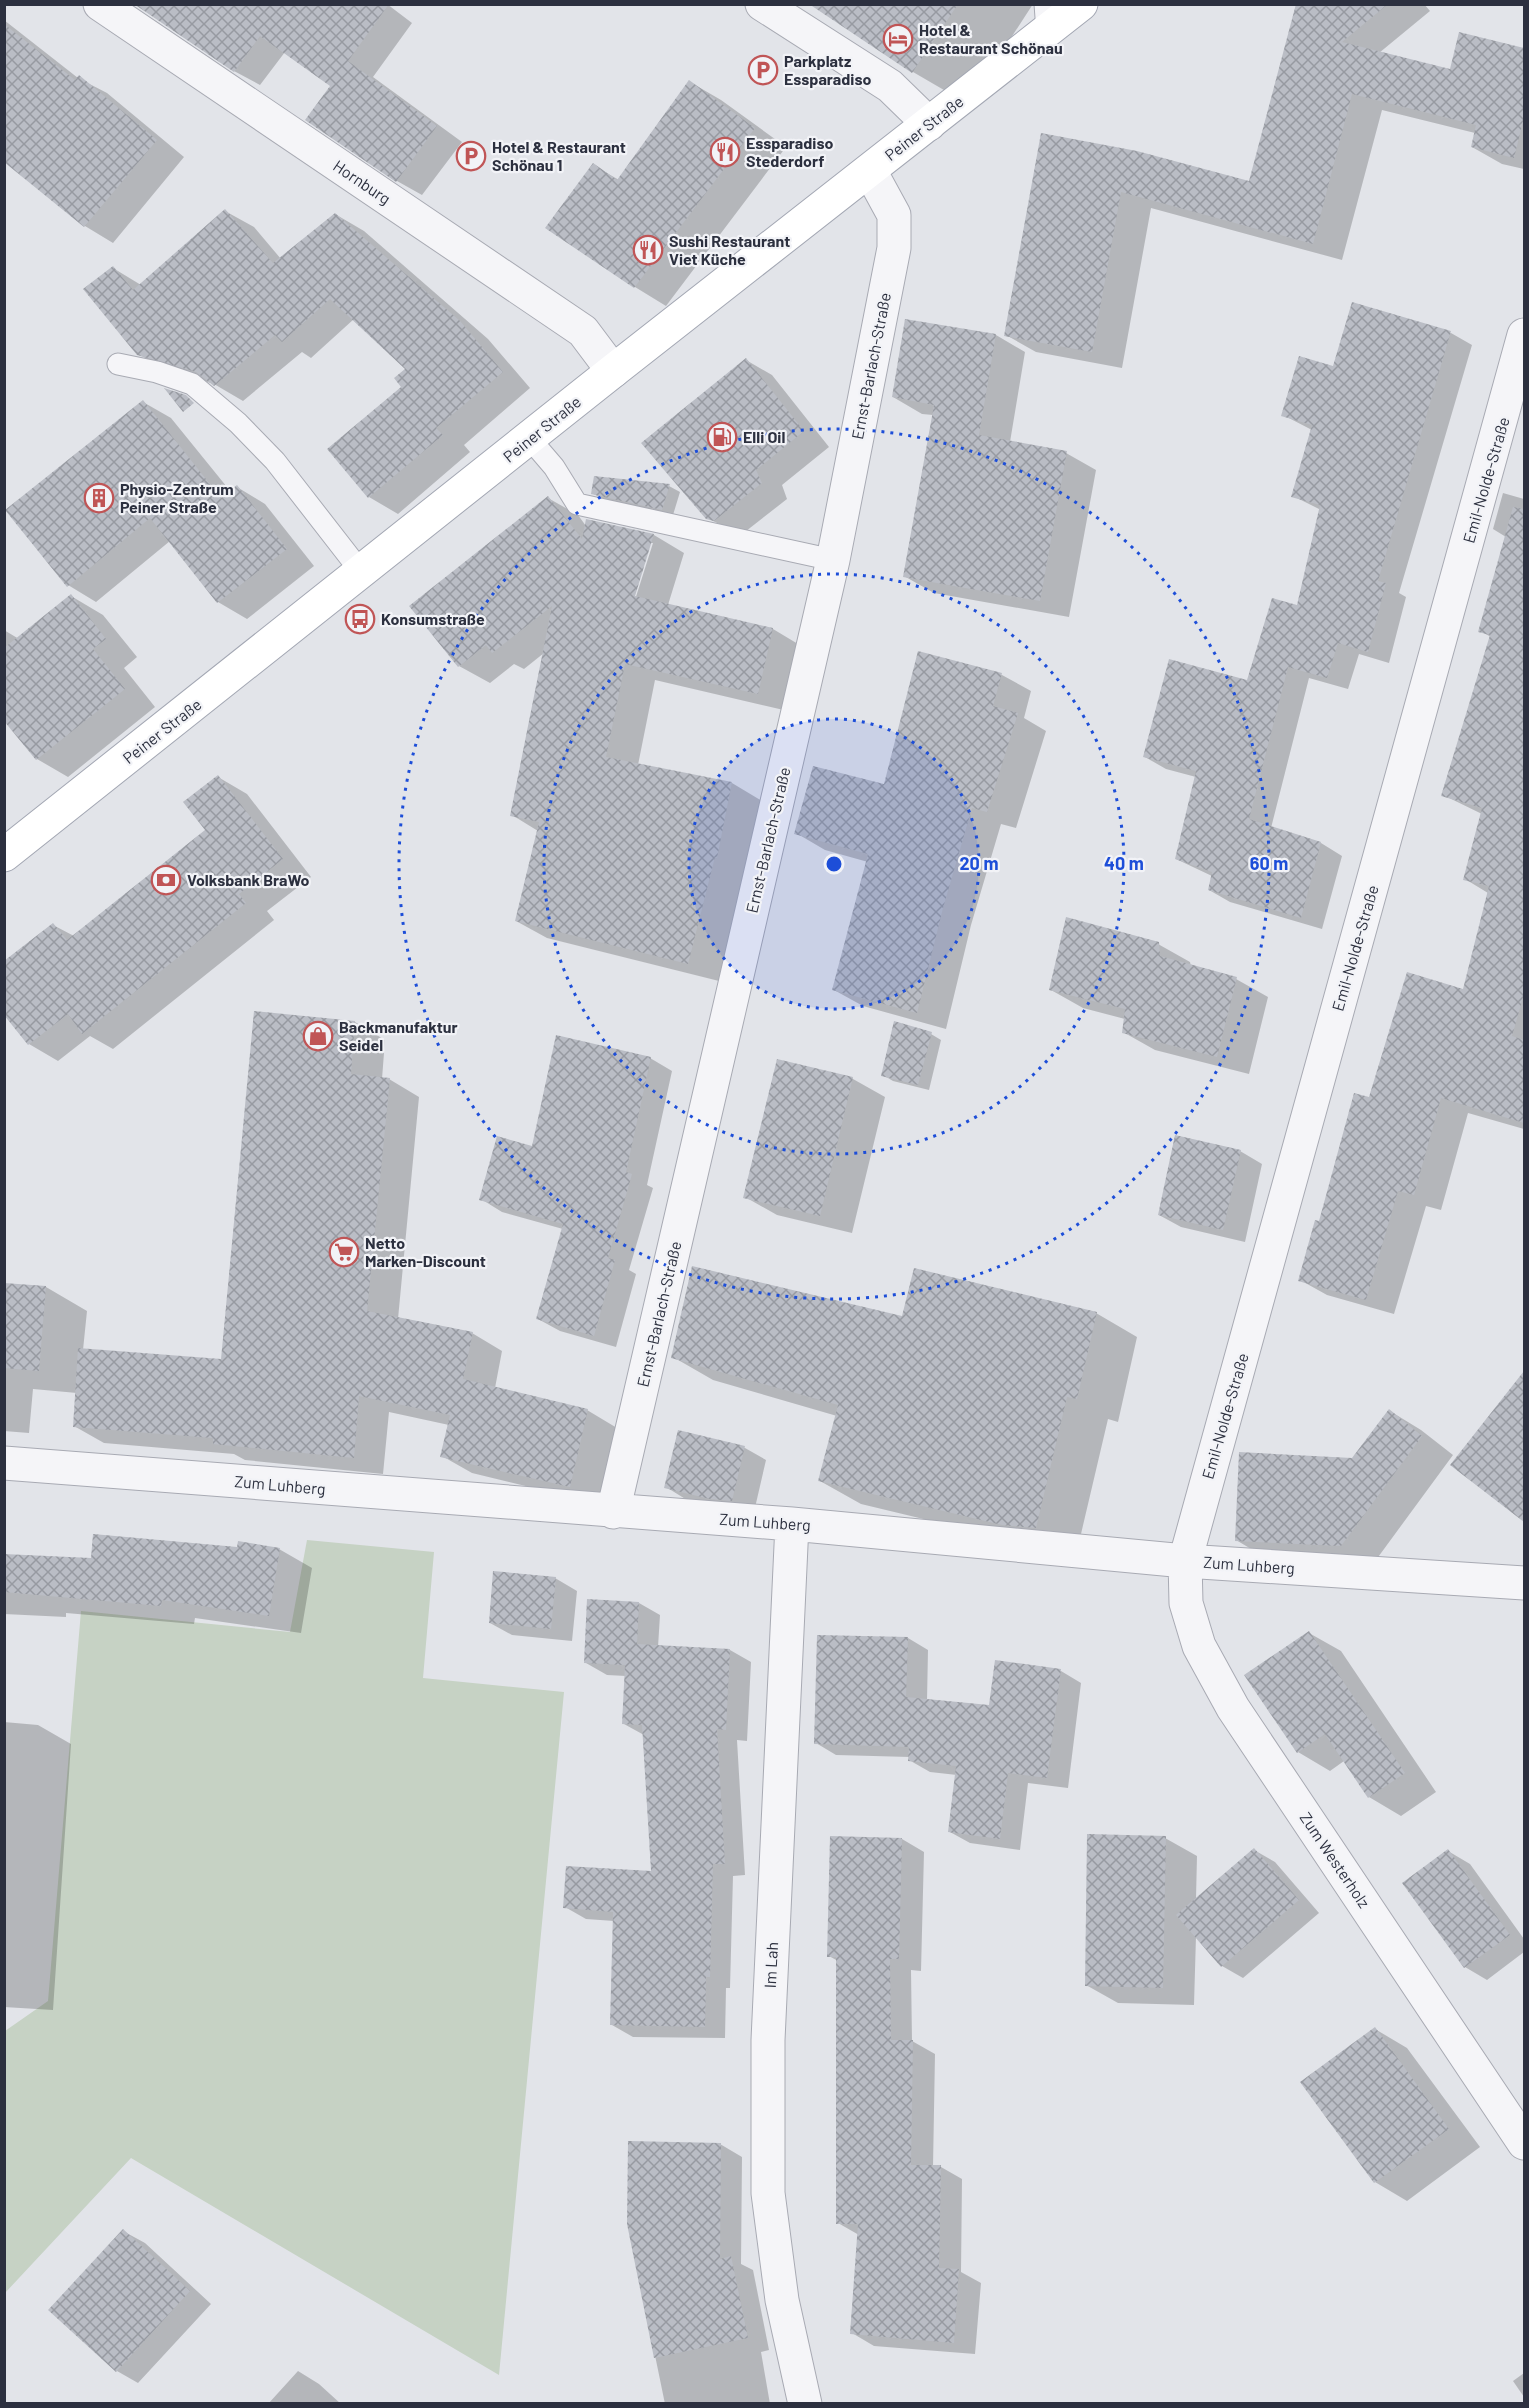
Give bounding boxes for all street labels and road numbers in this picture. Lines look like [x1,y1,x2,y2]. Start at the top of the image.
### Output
street label: Peiner Straße [881,91,967,164]
street label: Hornburg [330,156,395,208]
street label: Ernst-Barlach-Straße [847,291,894,441]
street label: Peiner Straße [499,392,584,466]
street label: Emil-Nolde-Straße [1458,415,1513,545]
street label: Peiner Straße [119,694,205,767]
street label: Ernst-Barlach-Straße [741,765,794,915]
street label: Emil-Nolde-Straße [1327,883,1382,1013]
street label: Ernst-Barlach-Straße [632,1239,685,1389]
street label: Emil-Nolde-Straße [1197,1351,1252,1481]
street label: Zum Luhberg [234,1471,326,1498]
street label: Zum Luhberg [719,1509,811,1534]
street label: Zum Luhberg [1203,1552,1295,1577]
street label: Zum Westerholz [1296,1808,1374,1911]
street label: Im Lah [760,1941,781,1989]

